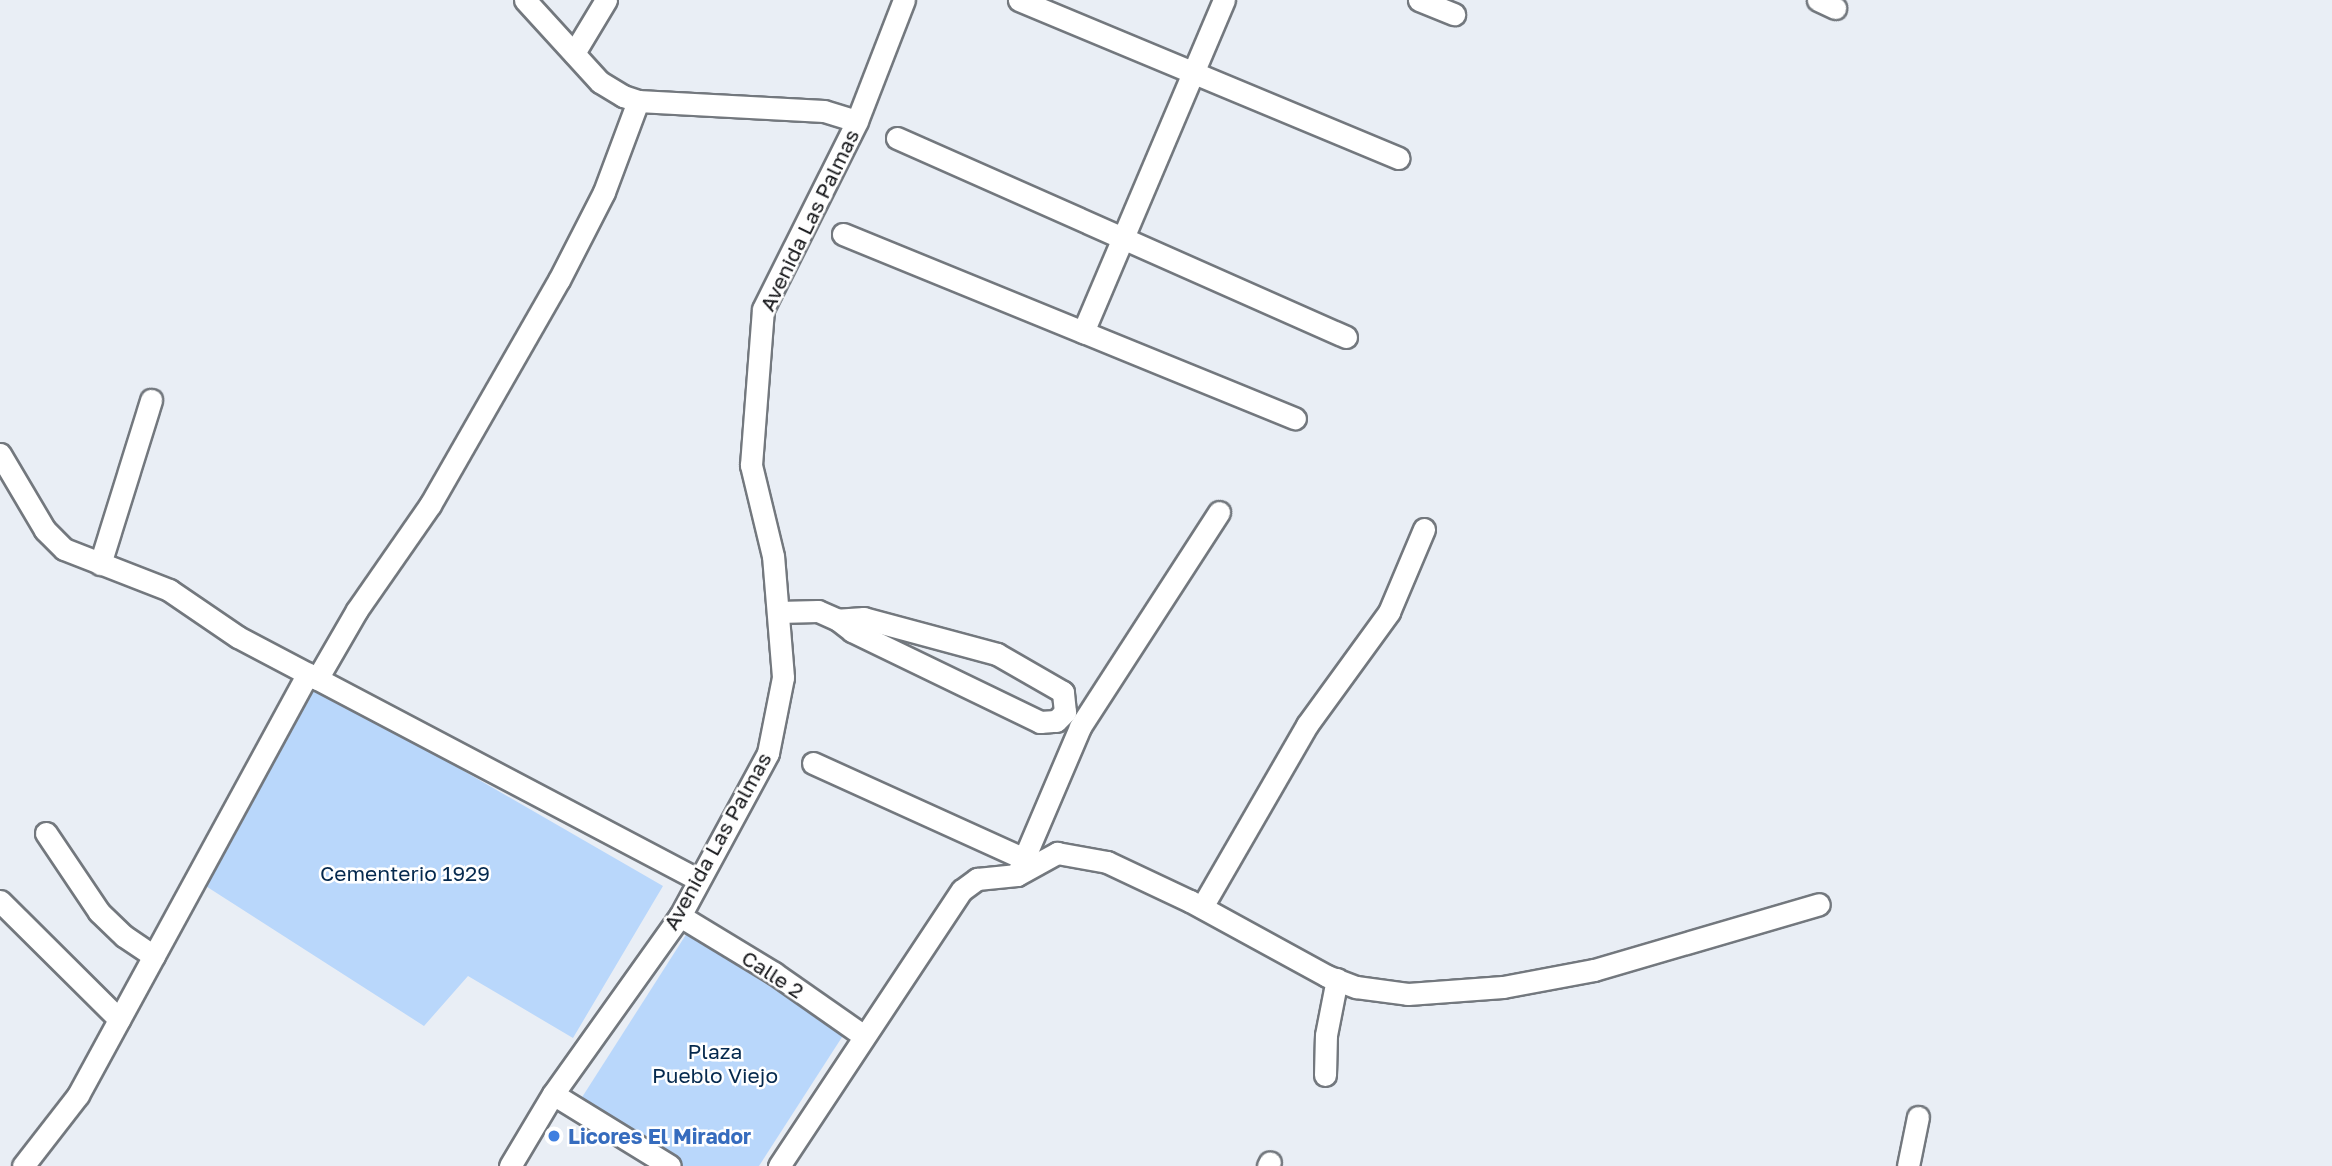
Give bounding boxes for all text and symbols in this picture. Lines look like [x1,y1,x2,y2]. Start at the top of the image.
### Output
street label: Avenida Las Palmas [754,125,864,315]
street label: Avenida Las Palmas [658,748,776,934]
park label: Cementerio 1929 [320,860,490,886]
street label: Calle 2 [737,945,809,1003]
park label: Plaza Pueblo Viejo [652,1038,778,1088]
place label: Licores El Mirador [568,1123,751,1149]
marker: Licores El Mirador [546,1128,562,1144]

